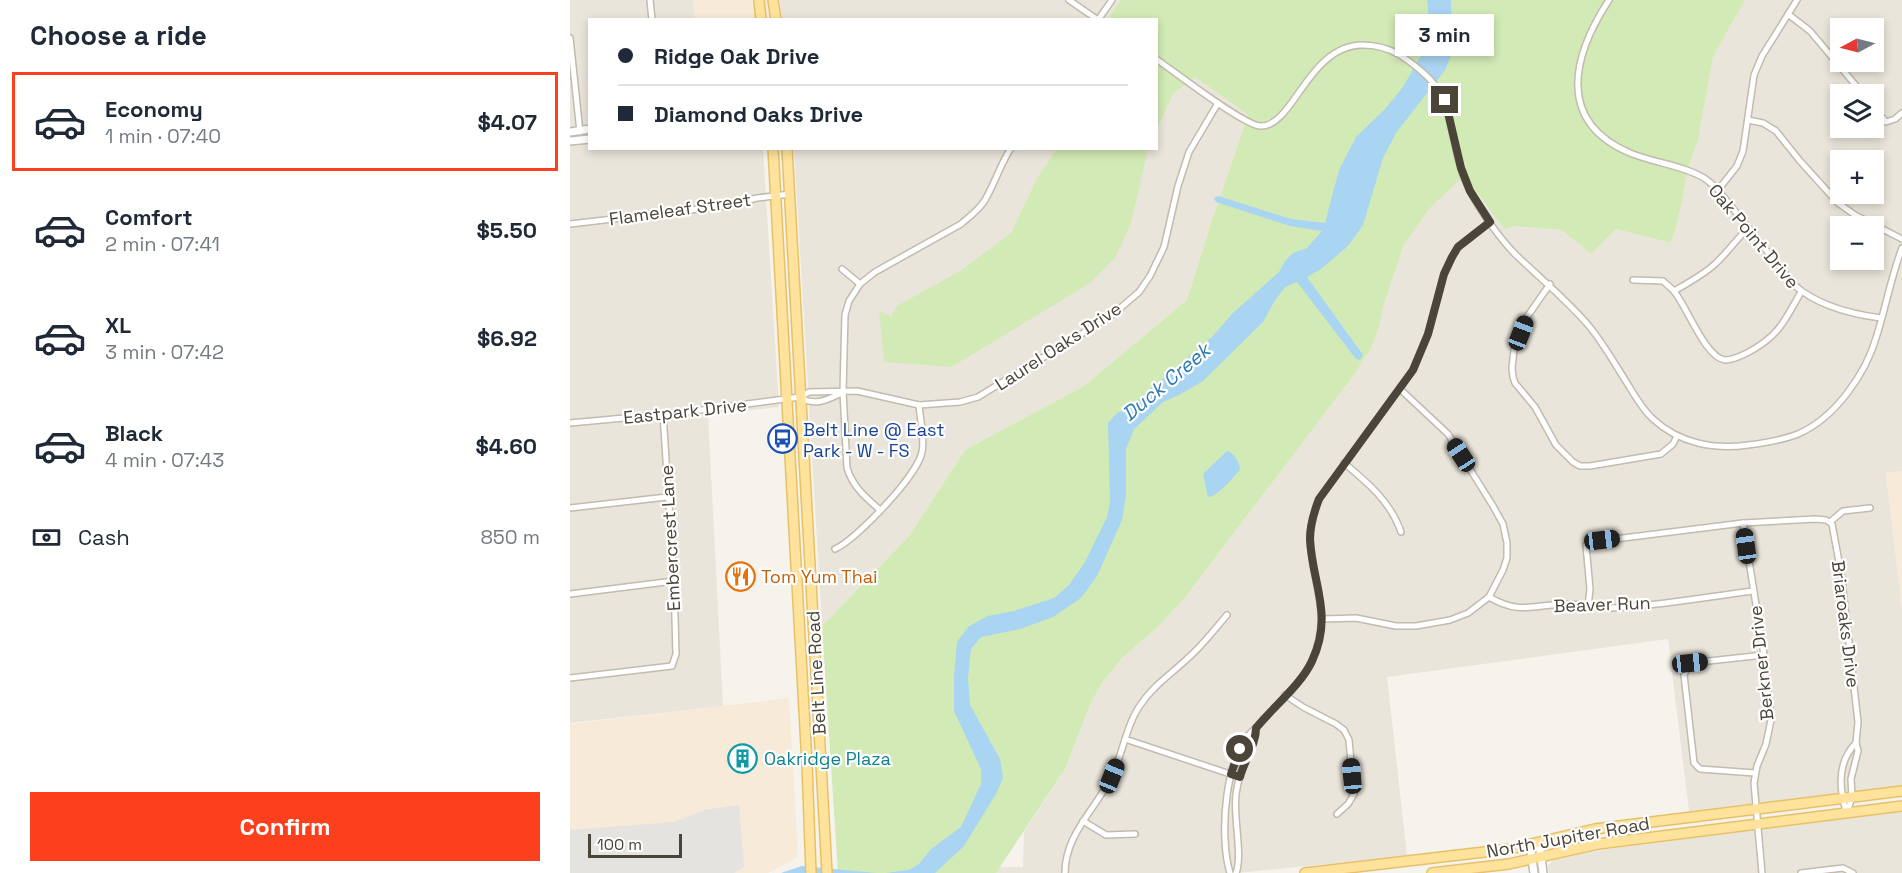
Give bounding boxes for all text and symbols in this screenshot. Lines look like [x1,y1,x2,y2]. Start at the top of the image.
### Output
callout: 3 min [1396,13,1494,55]
text: Choose a ride [30,18,207,53]
north arrow [1830,18,1884,72]
map controls [1830,18,1884,270]
text: 3 min [1419,22,1470,48]
text: Ridge Oak Drive [654,42,819,70]
button: layers [1830,84,1884,138]
route end [1431,86,1458,113]
icon: car [33,95,87,149]
text: Economy [105,95,203,123]
text: Diamond Oaks Drive [654,100,863,128]
text: $4.07 [477,108,537,136]
text: 1 min · 07:40 [105,123,221,149]
button: + [1830,150,1884,204]
street label: Oak Point Drive [1704,179,1804,293]
street label: Flameleaf Street [608,188,752,230]
icon: car [33,203,87,257]
text: Comfort [105,203,193,231]
text: $5.50 [476,216,537,244]
button: − [1830,216,1884,270]
text: 2 min · 07:41 [105,231,220,257]
street label: Laurel Oaks Drive [990,297,1126,395]
icon: car [33,311,87,365]
text: XL [105,311,131,339]
car [1506,313,1536,353]
text: $6.92 [477,324,537,352]
water label: Duck Creek [1116,336,1217,427]
text: 3 min · 07:42 [105,339,224,365]
street label: Eastpark Drive [622,393,748,429]
place label: Belt Line @ East Park - W - FS [803,418,945,462]
icon: car [33,419,87,473]
text: Black [105,419,163,447]
bus stop icon: Belt Line @ East Park - W - FS [766,423,798,455]
text: $4.60 [475,432,537,460]
car [1444,435,1478,475]
text: 4 min · 07:43 [105,447,224,473]
street label: Embercrest Lane [655,464,685,612]
icon: cash [30,521,63,554]
text: Cash [78,523,130,551]
text: 850 m [480,524,540,550]
car [1735,527,1757,565]
car [1583,529,1621,551]
street label: Briaroaks Drive [1827,559,1865,689]
restaurant icon: Tom Yum Thai [724,560,756,592]
place label: Tom Yum Thai [761,565,877,588]
street label: Beaver Run [1553,591,1651,617]
street label: Berkner Drive [1744,604,1778,722]
street label: Belt Line Road [801,610,831,736]
car [1671,652,1709,674]
route start [1226,735,1253,762]
building icon: Oakridge Plaza [727,742,759,774]
place label: Oakridge Plaza [764,747,891,770]
car [1097,756,1127,796]
car [1341,757,1363,795]
button: Confirm [30,792,540,861]
street label: North Jupiter Road [1485,811,1651,863]
scale bar [588,831,682,858]
text: 100 m [597,834,642,855]

